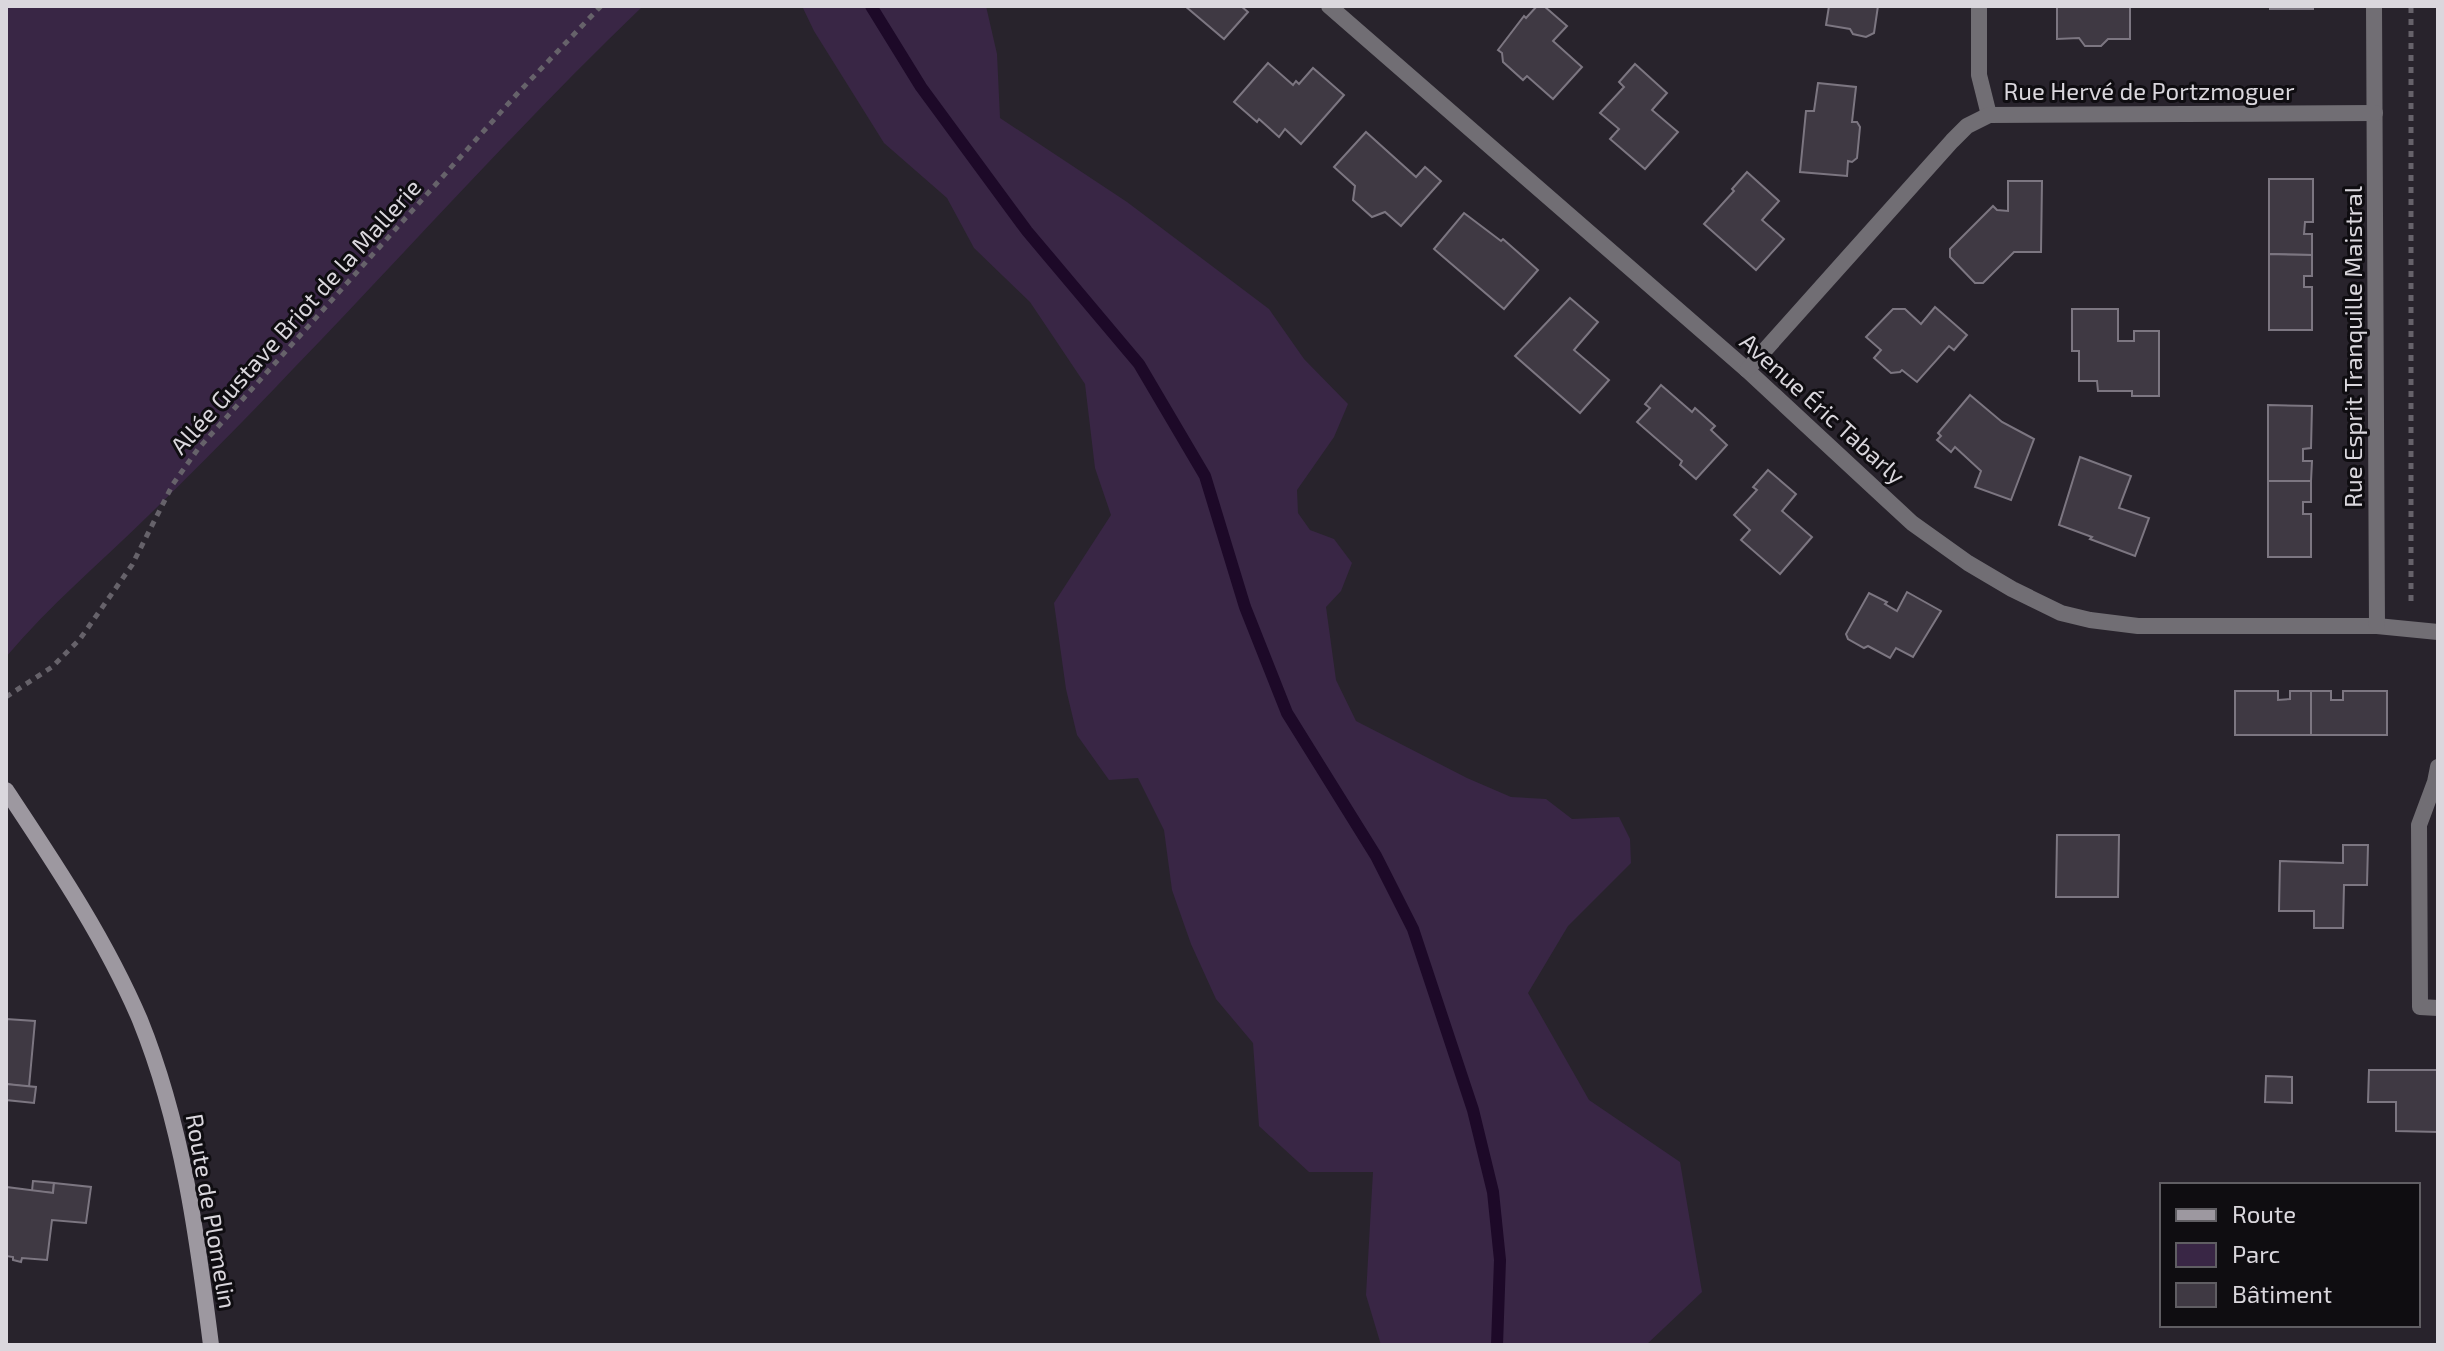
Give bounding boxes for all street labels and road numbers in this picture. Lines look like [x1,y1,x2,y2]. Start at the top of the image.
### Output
street label: Rue Hervé de Portzmoguer [2004,76,2295,105]
street label: Allée Gustave Briot de la Mallerie [164,172,426,460]
street label: Rue Esprit Tranquille Maistral [2338,186,2367,508]
street label: Avenue Éric Tabarly [1735,326,1912,490]
street label: Route de Plomelin [181,1111,243,1311]

